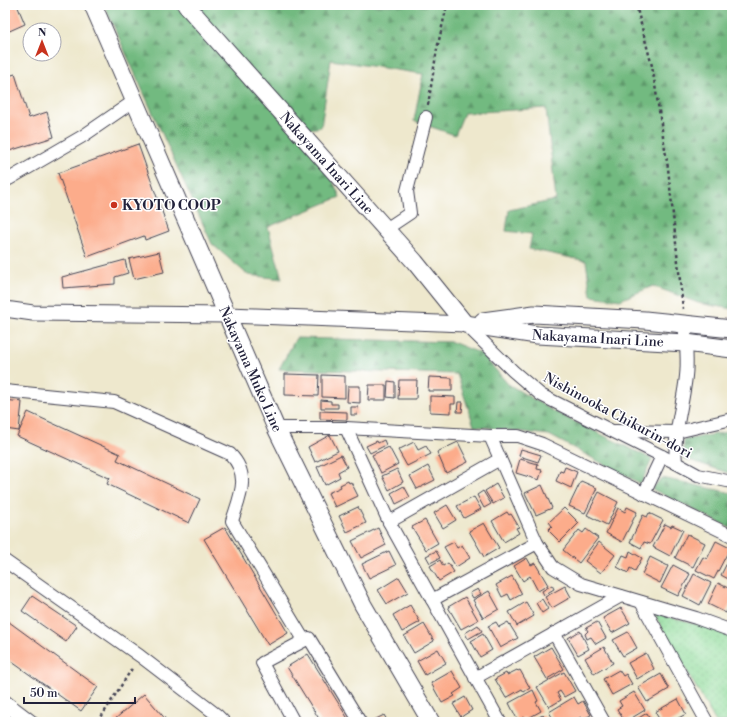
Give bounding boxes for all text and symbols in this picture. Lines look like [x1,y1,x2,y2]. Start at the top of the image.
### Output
north arrow [22,22,62,62]
text: N [38,26,47,40]
street label: Nakayama Inari Line [275,109,377,219]
place label: KYOTO COOP [122,197,221,215]
marker: KYOTO COOP [109,200,119,210]
street label: Nakayama Muko Line [214,304,286,435]
street label: Nakayama Inari Line [532,327,664,351]
street label: Nishinooka Chikurin-dori [540,369,695,463]
scale bar [24,679,135,705]
text: 50 m [30,686,58,701]

